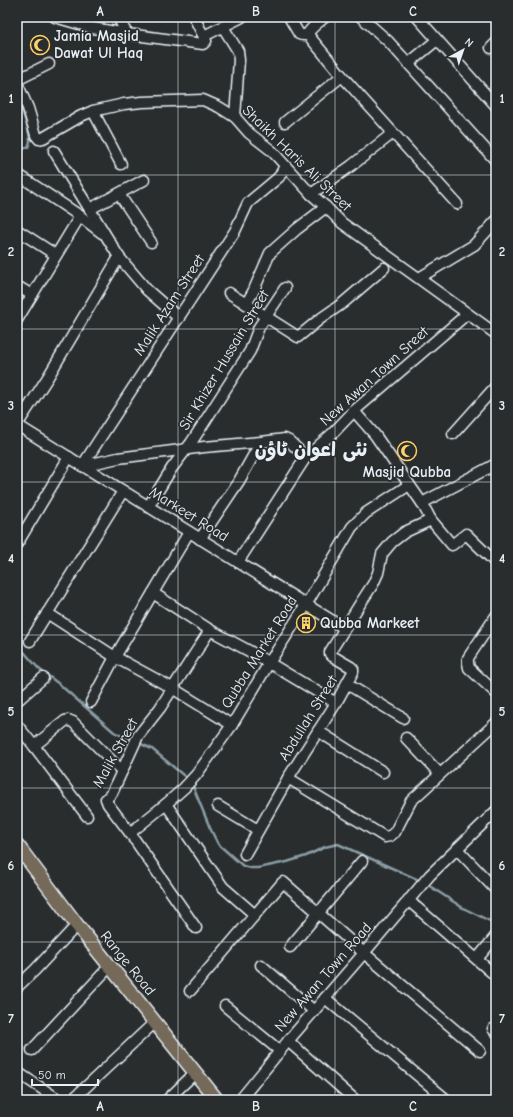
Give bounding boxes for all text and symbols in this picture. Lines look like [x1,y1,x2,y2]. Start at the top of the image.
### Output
text: A [96,4,104,19]
text: B [252,4,260,19]
text: C [409,4,417,19]
place label: Jamia Masjid Dawat Ul Haq [54,27,143,62]
north arrow [443,30,483,70]
mosque icon: Jamia Masjid Dawat Ul Haq [29,34,51,56]
text: N [462,35,476,50]
text: 1 [8,91,14,106]
text: 1 [499,91,505,106]
street label: Shaikh Haris Ali Street [239,101,356,215]
text: 2 [8,244,14,259]
text: 2 [499,244,505,259]
street label: Malik Azam Street [130,251,209,359]
street label: Sir Khizer Hussain Street [175,286,273,433]
street label: New Awan Town Sreet [316,322,432,429]
text: 3 [8,398,14,413]
text: 3 [499,398,505,413]
district label: نئی اعوان ٹاؤن [255,439,367,462]
mosque icon: Masjid Qubba [396,440,418,462]
place label: Masjid Qubba [363,463,451,481]
street label: Markeet Road [146,483,232,545]
text: 4 [8,551,14,566]
text: 4 [499,551,505,566]
street label: Qubba Market Road [217,592,301,712]
building icon: Qubba Markeet [295,612,317,634]
place label: Qubba Markeet [320,614,420,632]
street label: Abdullah Street [275,671,342,764]
text: 5 [8,704,15,719]
text: 5 [499,704,506,719]
street label: Malik Street [89,714,142,791]
text: 6 [8,858,15,873]
text: 6 [499,858,506,873]
street label: New Awan Town Road [271,919,375,1035]
street label: Range Road [97,927,159,999]
text: 7 [8,1011,14,1026]
text: 7 [499,1011,505,1026]
scale bar [32,1061,98,1087]
text: 50 m [38,1068,66,1082]
text: A [96,1099,104,1114]
text: B [252,1099,260,1114]
text: C [409,1099,417,1114]

